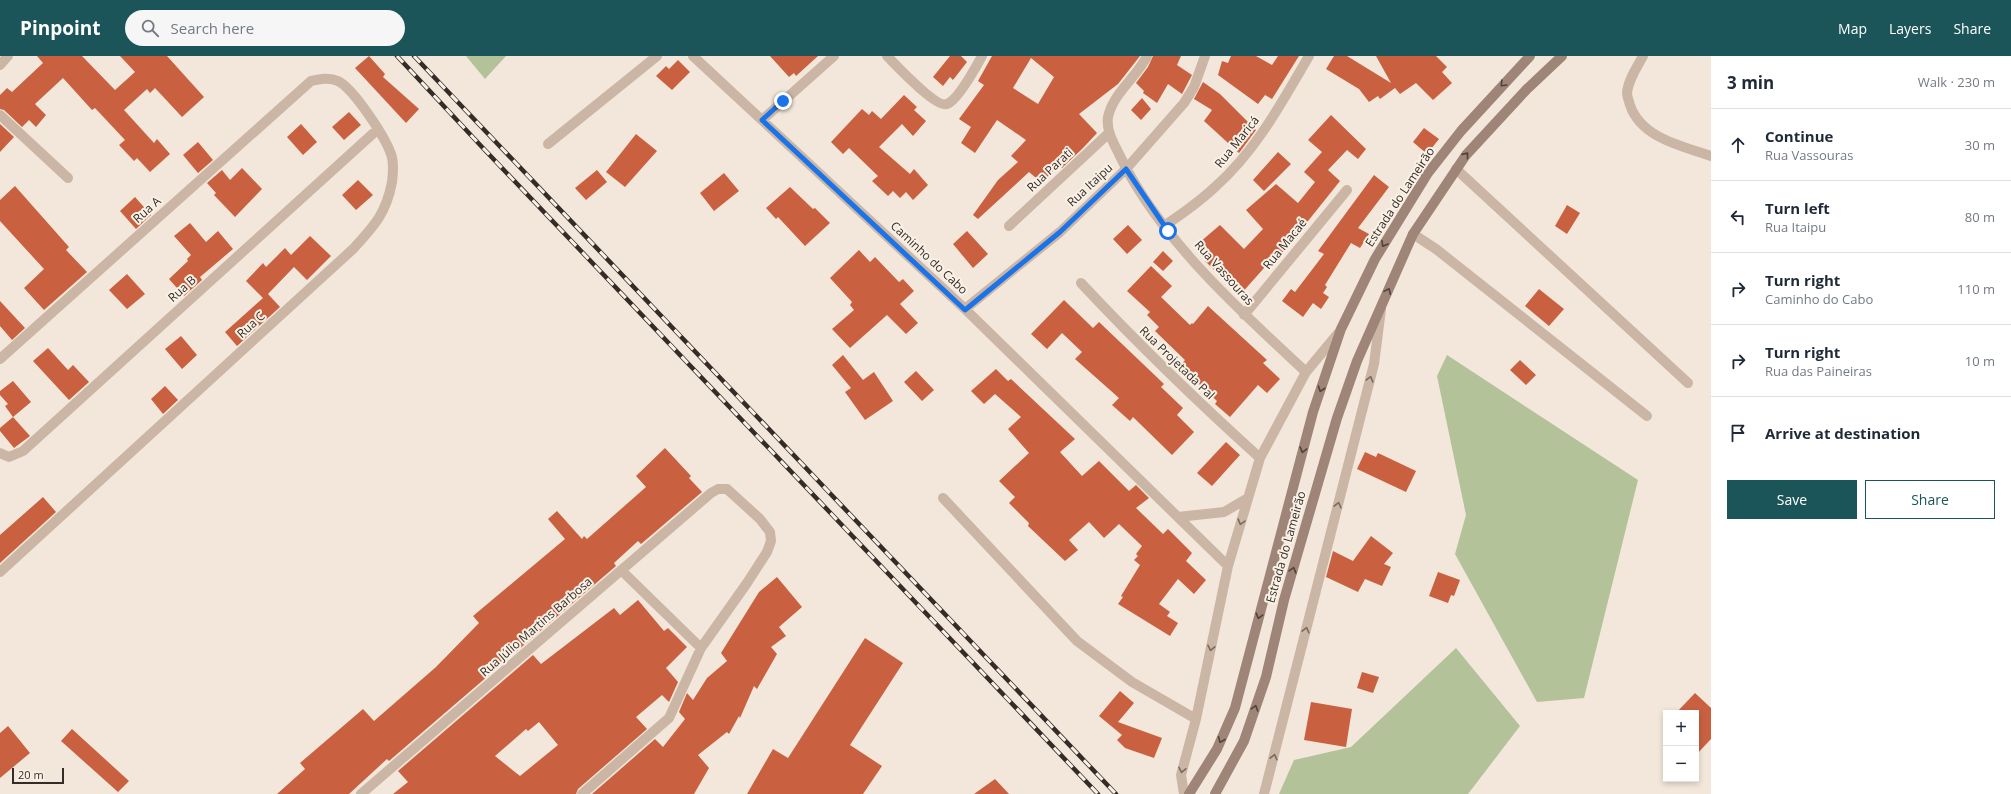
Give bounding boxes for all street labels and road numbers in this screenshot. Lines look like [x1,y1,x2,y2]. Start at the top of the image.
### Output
street label: Rua Maricá [1210,112,1263,171]
street label: Rua Parati [1023,144,1076,195]
street label: Estrada do Lameirão [1361,144,1438,250]
street label: Rua Itaipu [1063,159,1116,210]
street label: Rua A [129,192,165,227]
street label: Rua Macaé [1259,214,1311,273]
street label: Caminho do Cabo [887,217,972,298]
street label: Rua Vassouras [1191,237,1258,309]
street label: Rua B [164,271,200,306]
street label: Rua C [233,307,269,342]
street label: Rua Projetada Pal [1136,322,1219,403]
street label: Estrada do Lameirão [1261,489,1310,605]
street label: Rua Júlio Martins Barbosa [476,573,595,680]

